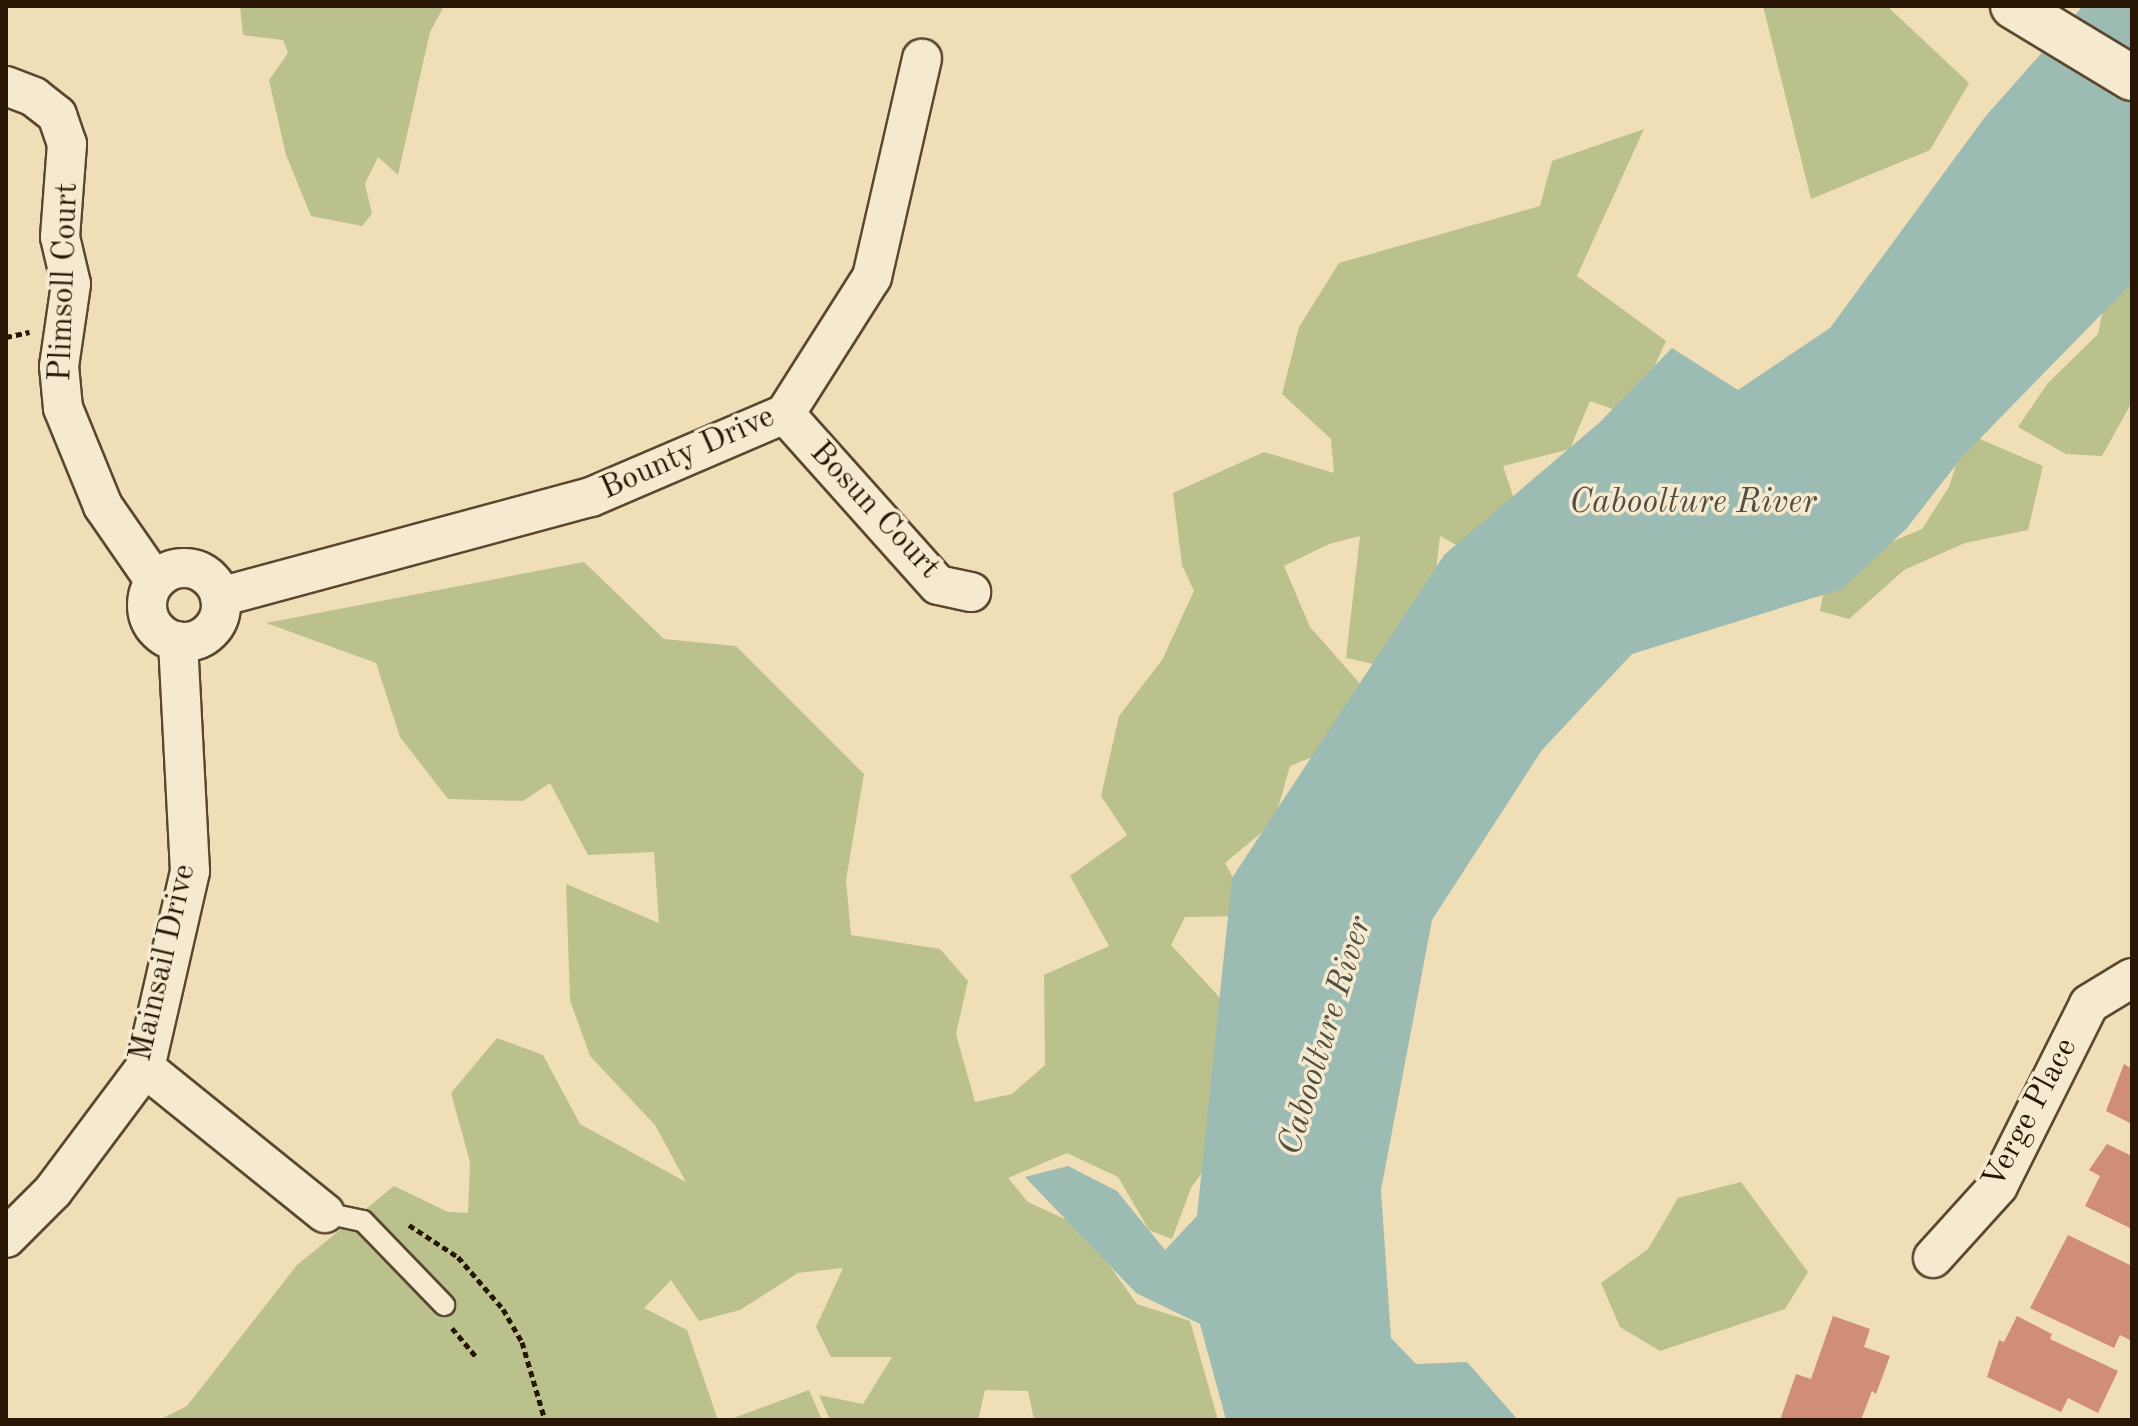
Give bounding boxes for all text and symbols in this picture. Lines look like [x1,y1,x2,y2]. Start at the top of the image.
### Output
street label: Plimsoll Court [42,182,88,382]
street label: Bounty Drive [595,399,781,509]
street label: Bosun Court [801,434,947,588]
water label: Caboolture River [1569,484,1817,524]
street label: Mainsail Drive [123,861,205,1065]
water label: Caboolture River [1270,912,1382,1160]
street label: Verge Place [1975,1032,2087,1196]

